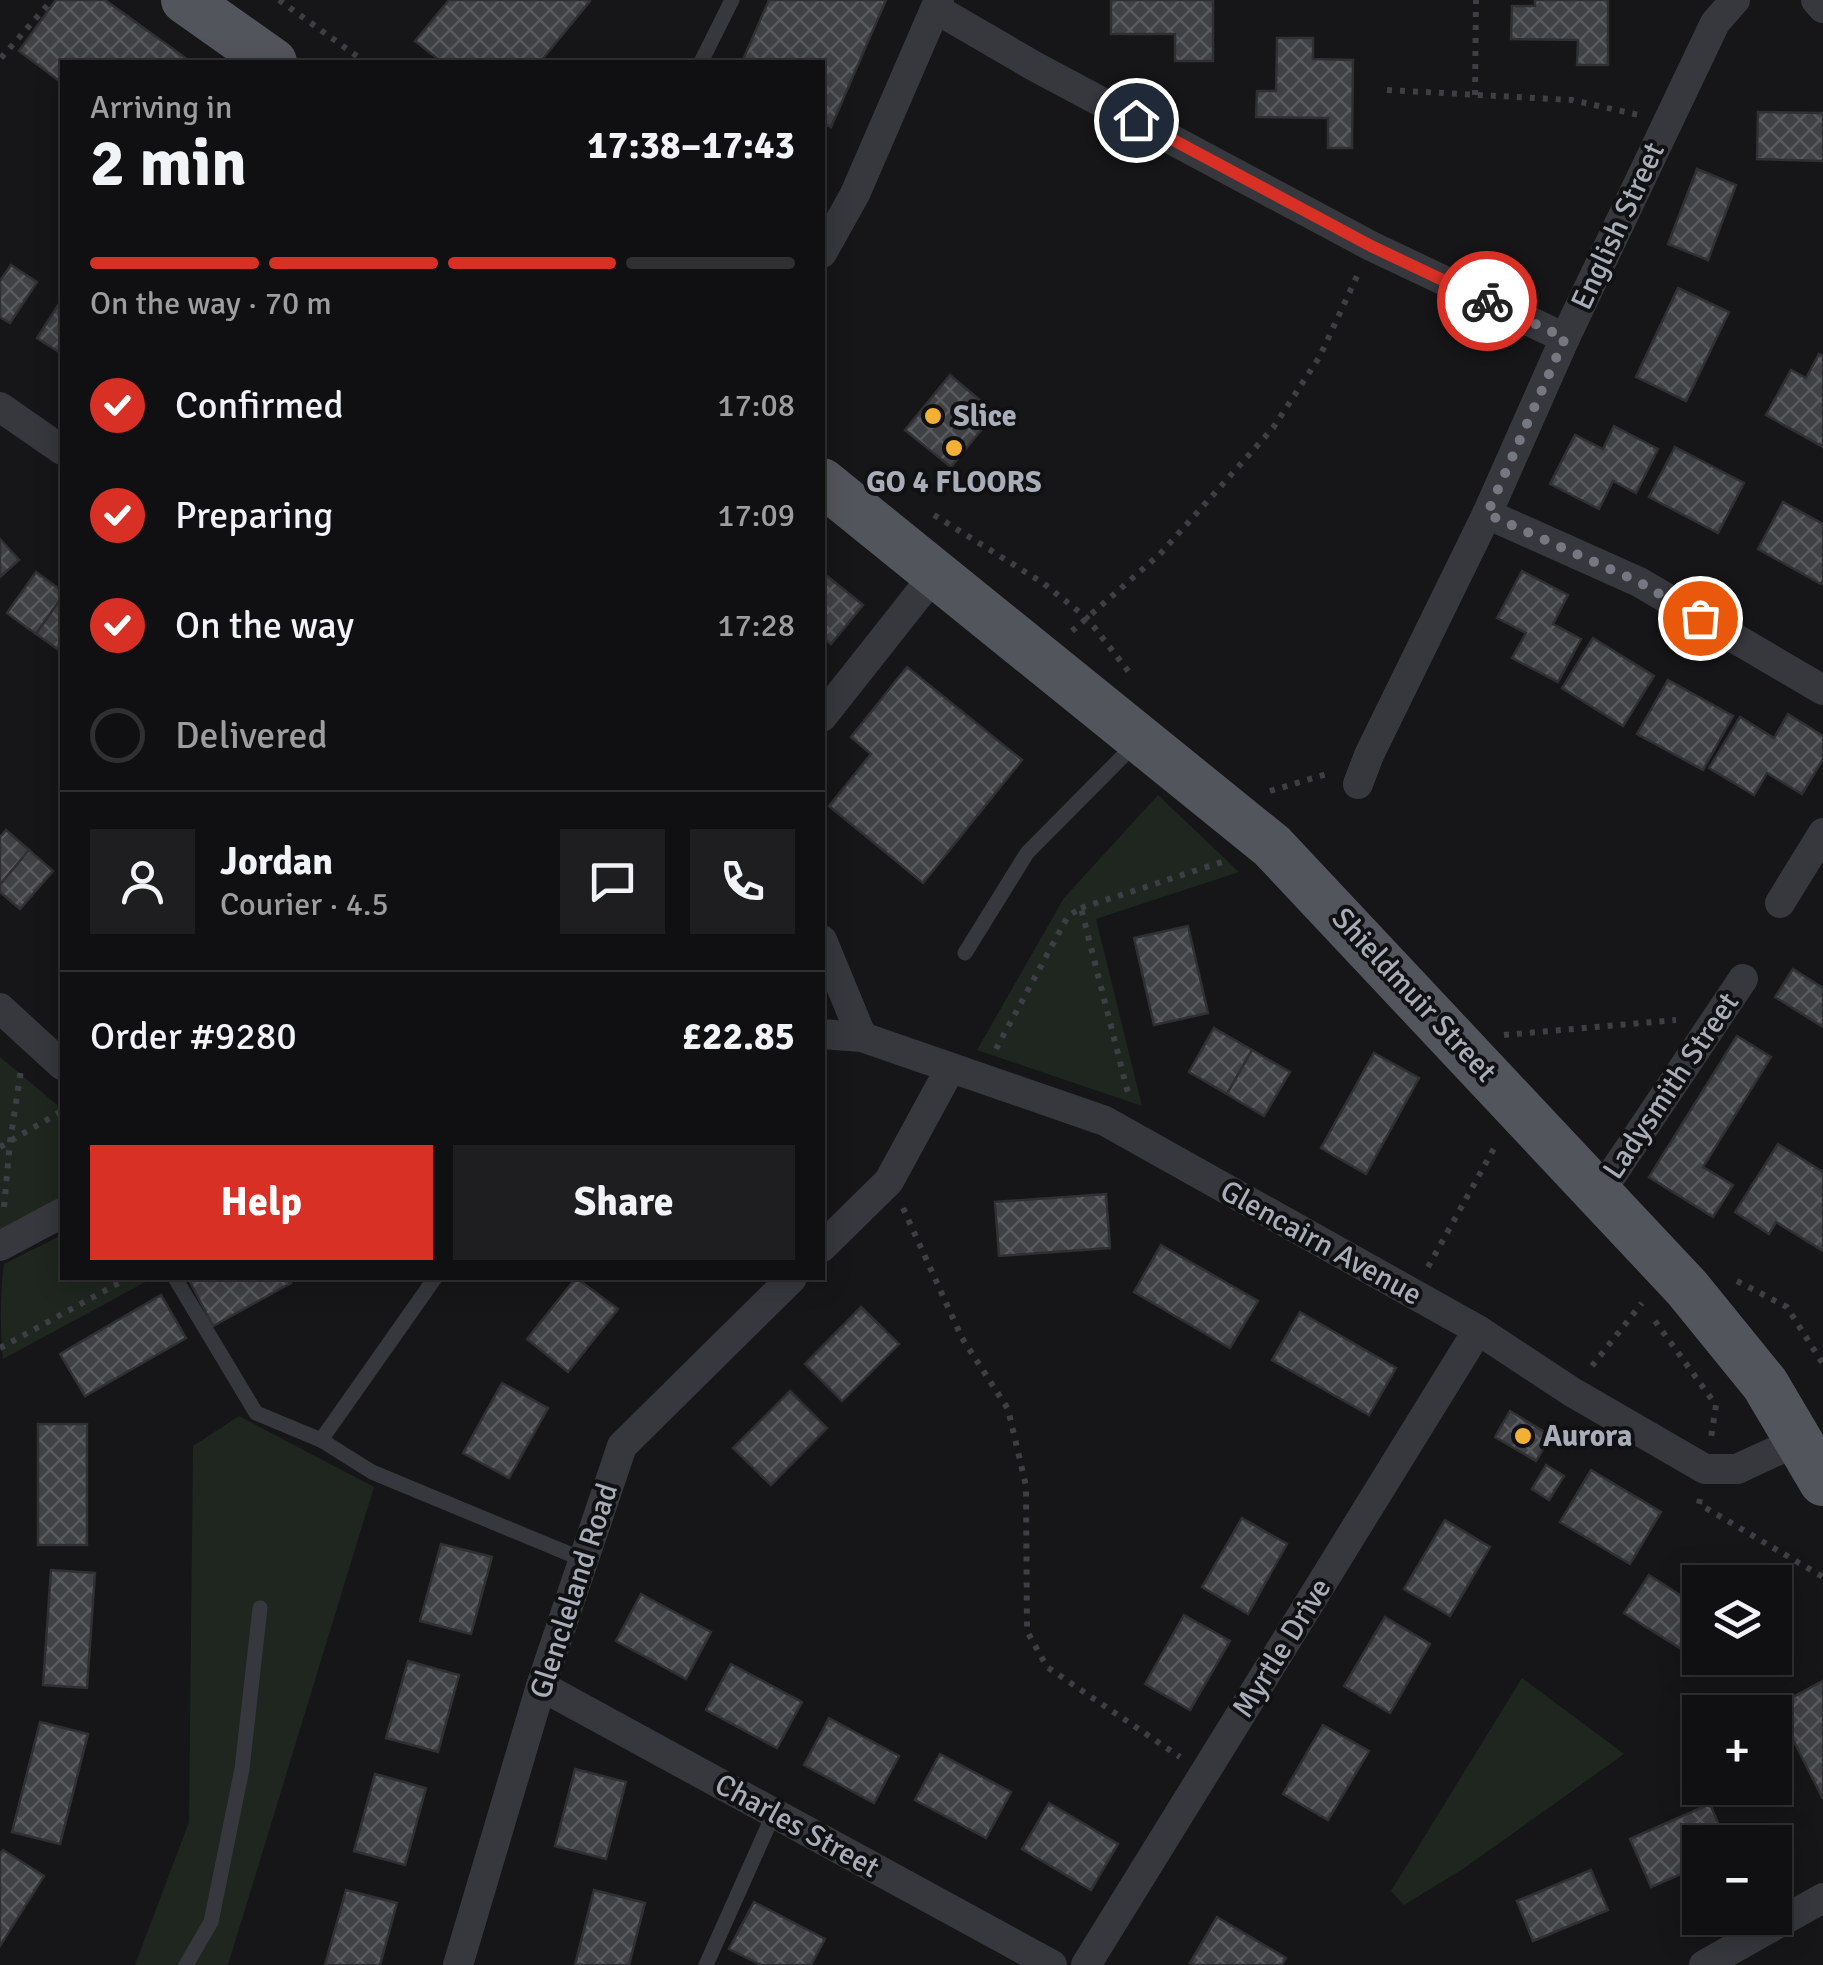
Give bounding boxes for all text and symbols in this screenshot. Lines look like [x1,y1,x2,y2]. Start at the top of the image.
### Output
pin [1094,78,1179,163]
text: Arriving in [90,88,232,127]
icon: home [1109,93,1164,148]
text: 17:38–17:43 [587,122,795,169]
text: 2 min [90,124,247,204]
street label: English Street [1563,137,1673,315]
courier [1437,251,1537,351]
icon: bike [1460,274,1515,329]
text: On the way · 70 m [90,284,332,323]
icon: check [90,378,145,433]
text: Confirmed [175,382,344,429]
text: 17:08 [717,386,795,425]
place label: Slice [953,398,1017,435]
marker: Slice [922,405,944,427]
marker: GO 4 FLOORS [943,437,965,459]
place label: GO 4 FLOORS [866,464,1042,501]
icon: check [90,488,145,543]
text: Preparing [175,492,333,539]
text: 17:09 [717,496,795,535]
pin [1658,576,1743,661]
icon: bag [1673,591,1728,646]
icon: check [90,598,145,653]
text: On the way [175,602,354,649]
text: 17:28 [717,606,795,645]
text: Delivered [175,712,328,759]
button: person [90,829,195,934]
button: chat [560,829,665,934]
button: phone [690,829,795,934]
text: Jordan [220,838,333,885]
text: Courier · 4.5 [220,885,389,924]
street label: Shieldmuir Street [1324,900,1504,1090]
street label: Ladysmith Street [1595,986,1747,1186]
text: Order #9280 [90,1013,297,1060]
text: £22.85 [682,1013,795,1060]
button: Help [90,1145,433,1260]
button: Share [453,1145,795,1260]
street label: Glencairn Avenue [1214,1172,1428,1314]
place label: Aurora [1543,1418,1632,1455]
marker: Aurora [1512,1425,1534,1447]
street label: Glencleland Road [522,1479,626,1703]
map controls [1682,1565,1792,1935]
button: layers [1682,1565,1792,1675]
street label: Myrtle Drive [1225,1571,1339,1725]
button: + [1682,1695,1792,1805]
street label: Charles Street [708,1766,886,1886]
button: − [1682,1825,1792,1935]

